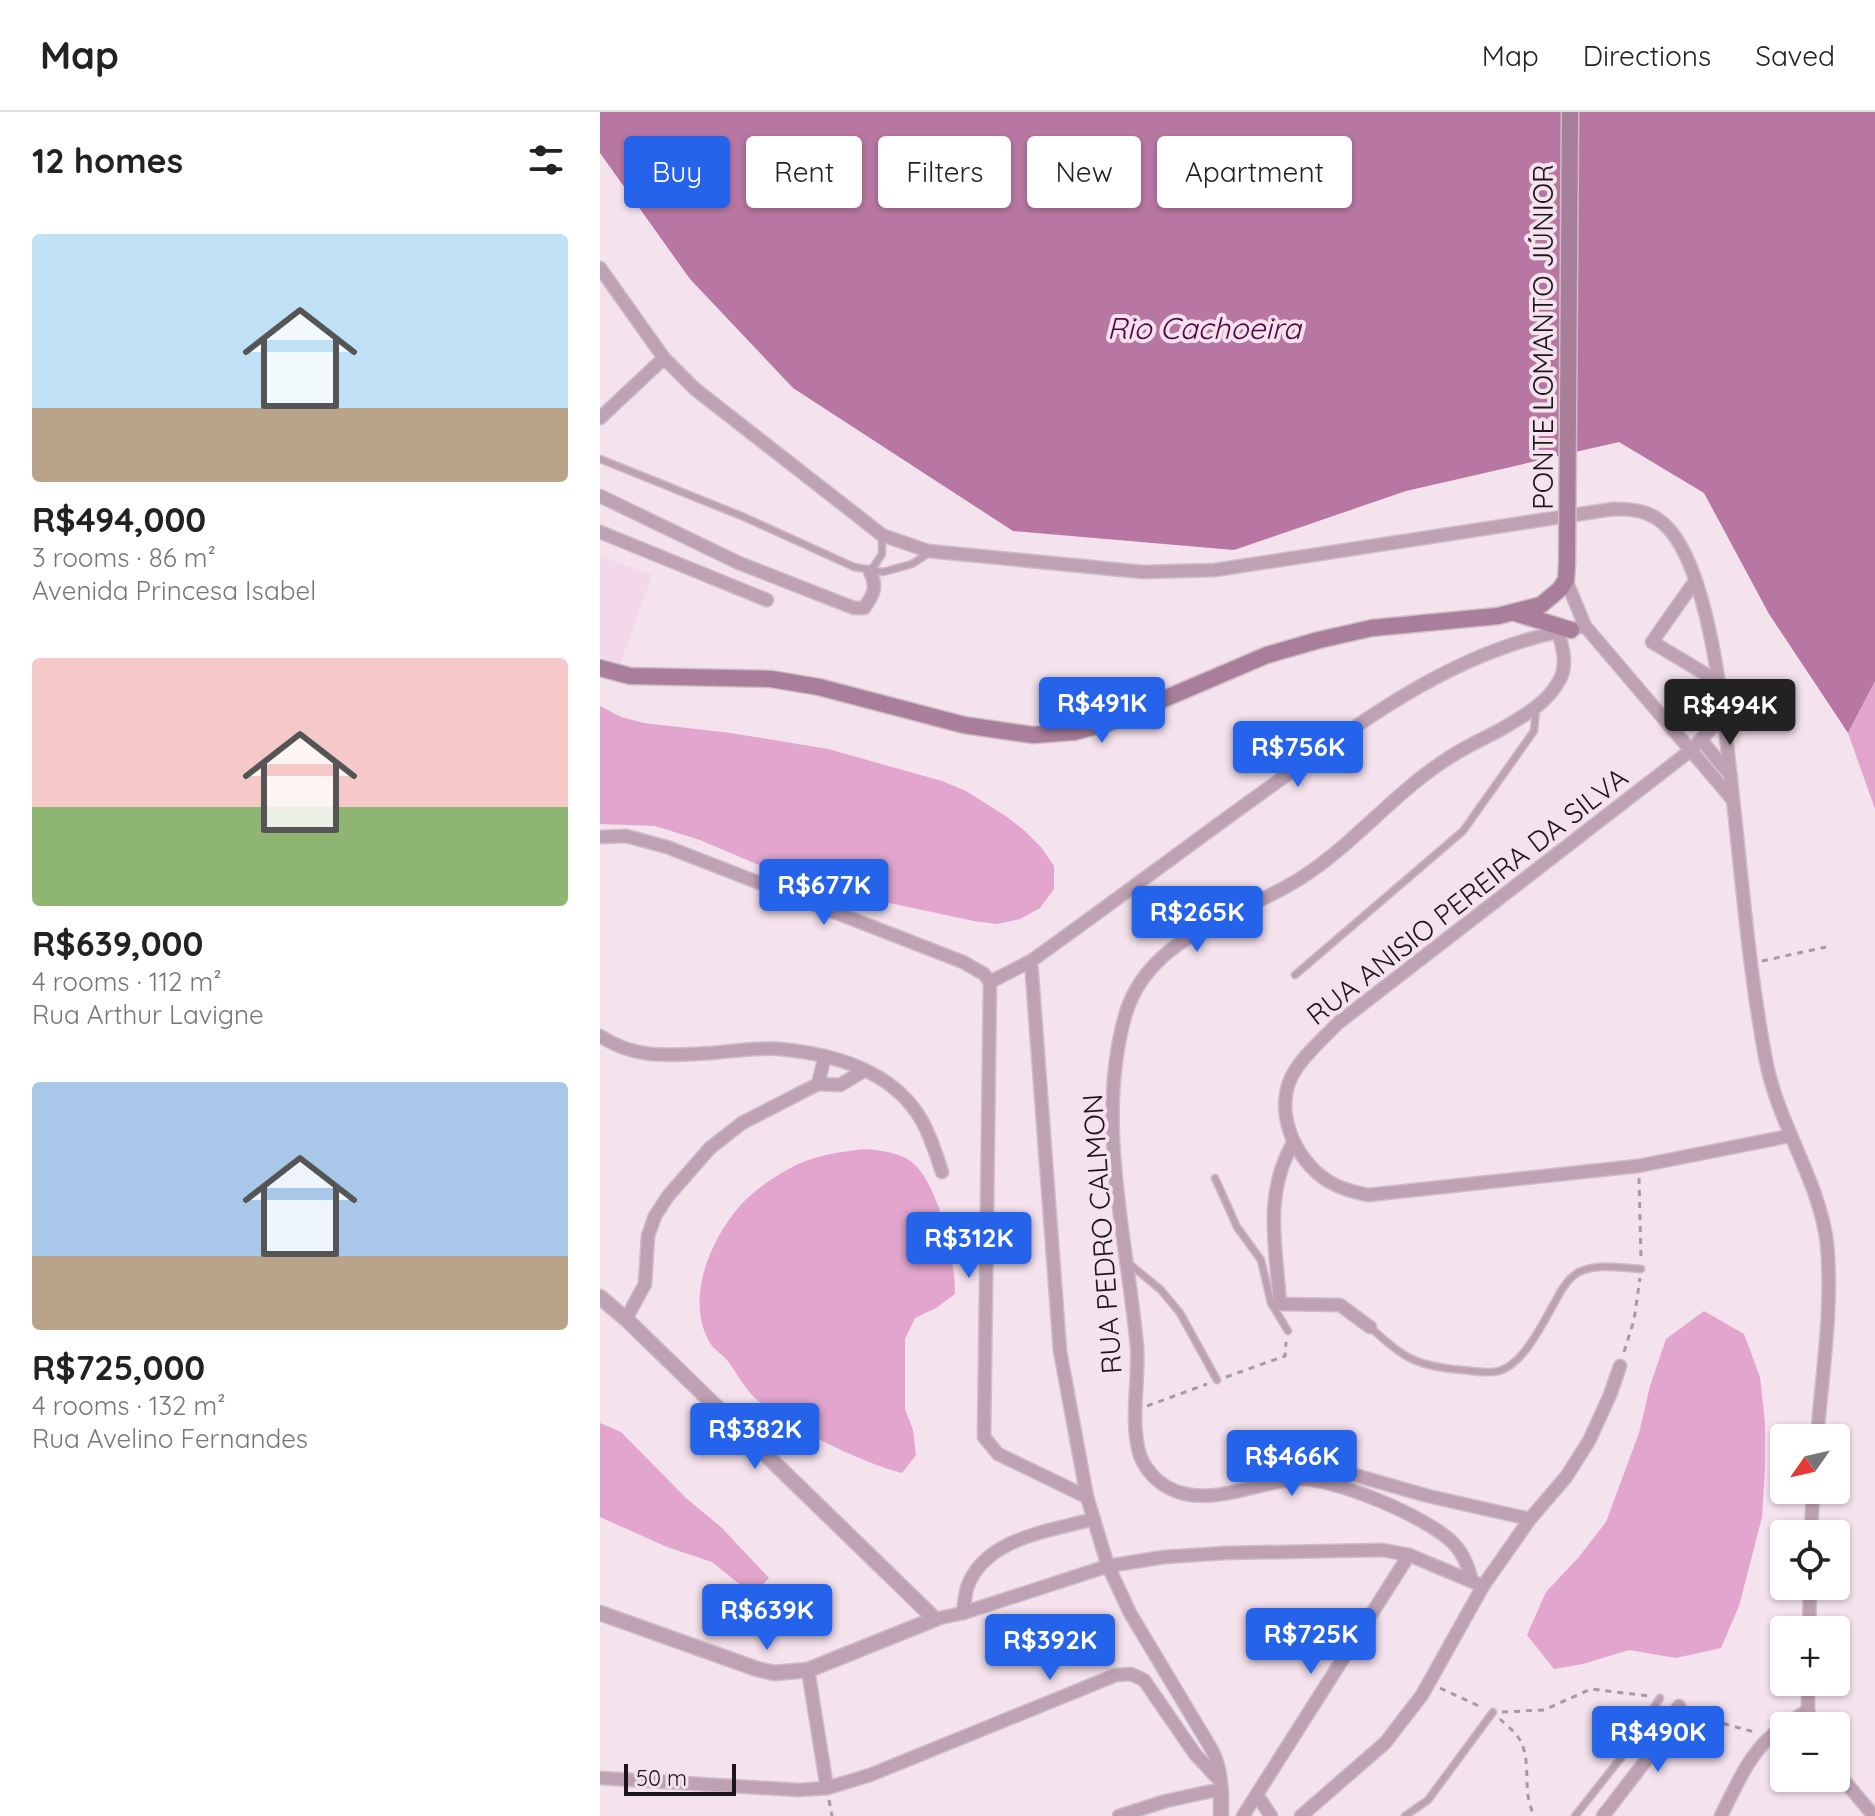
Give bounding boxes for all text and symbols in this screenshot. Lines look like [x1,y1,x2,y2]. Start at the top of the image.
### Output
text: Map [40,31,119,79]
text: Map [1482,38,1539,73]
text: Directions [1583,38,1711,73]
text: Saved [1755,38,1835,73]
chip: Buy [624,136,730,208]
chip: Rent [746,136,862,208]
chip: Filters [878,136,1011,208]
chip: New [1027,136,1141,208]
chip: Apartment [1157,136,1352,208]
icon: filters [524,138,568,182]
text: 12 homes [32,139,183,182]
street label: PONTE LOMANTO JÚNIOR [1525,164,1560,510]
icon: home [228,286,372,430]
water label: Rio Cachoeira [1107,309,1303,347]
text: R$494,000 [32,498,206,541]
text: 3 rooms · 86 m² [32,541,216,574]
text: Avenida Princesa Isabel [32,574,316,607]
pin: R$491K [1037,677,1167,745]
pin: R$494K [1665,679,1795,747]
text: R$491K [1057,686,1147,719]
text: R$494K [1682,688,1778,721]
icon: home [228,710,372,854]
pin: R$756K [1233,721,1363,789]
text: R$756K [1251,730,1345,763]
street label: RUA ANISIO PEREIRA DA SILVA [1299,759,1634,1032]
pin: R$677K [759,859,889,927]
text: R$677K [777,868,871,901]
pin: R$265K [1132,886,1262,954]
text: R$265K [1150,895,1244,928]
text: R$639,000 [32,922,203,965]
text: 4 rooms · 112 m² [32,965,222,998]
text: Rua Arthur Lavigne [32,998,264,1031]
street label: RUA PEDRO CALMON [1074,1093,1129,1375]
icon: home [228,1134,372,1278]
pin: R$312K [904,1212,1034,1280]
text: R$312K [924,1221,1014,1254]
text: R$725,000 [32,1346,205,1389]
text: 4 rooms · 132 m² [32,1389,226,1422]
pin: R$382K [690,1403,820,1471]
text: R$382K [708,1412,802,1445]
text: Rua Avelino Fernandes [32,1422,308,1455]
north arrow [1770,1424,1850,1504]
map controls [1770,1424,1850,1792]
pin: R$466K [1227,1430,1357,1498]
text: R$466K [1245,1439,1339,1472]
button: locate [1770,1520,1850,1600]
pin: R$639K [702,1584,832,1652]
text: R$639K [720,1593,814,1626]
pin: R$725K [1246,1608,1376,1676]
pin: R$392K [985,1614,1115,1682]
button: + [1770,1616,1850,1696]
text: R$725K [1264,1617,1358,1650]
text: R$392K [1003,1623,1097,1656]
pin: R$490K [1593,1706,1723,1774]
button: − [1770,1712,1850,1792]
text: R$490K [1610,1715,1706,1748]
scale bar [624,1760,736,1796]
text: 50 m [636,1764,687,1792]

